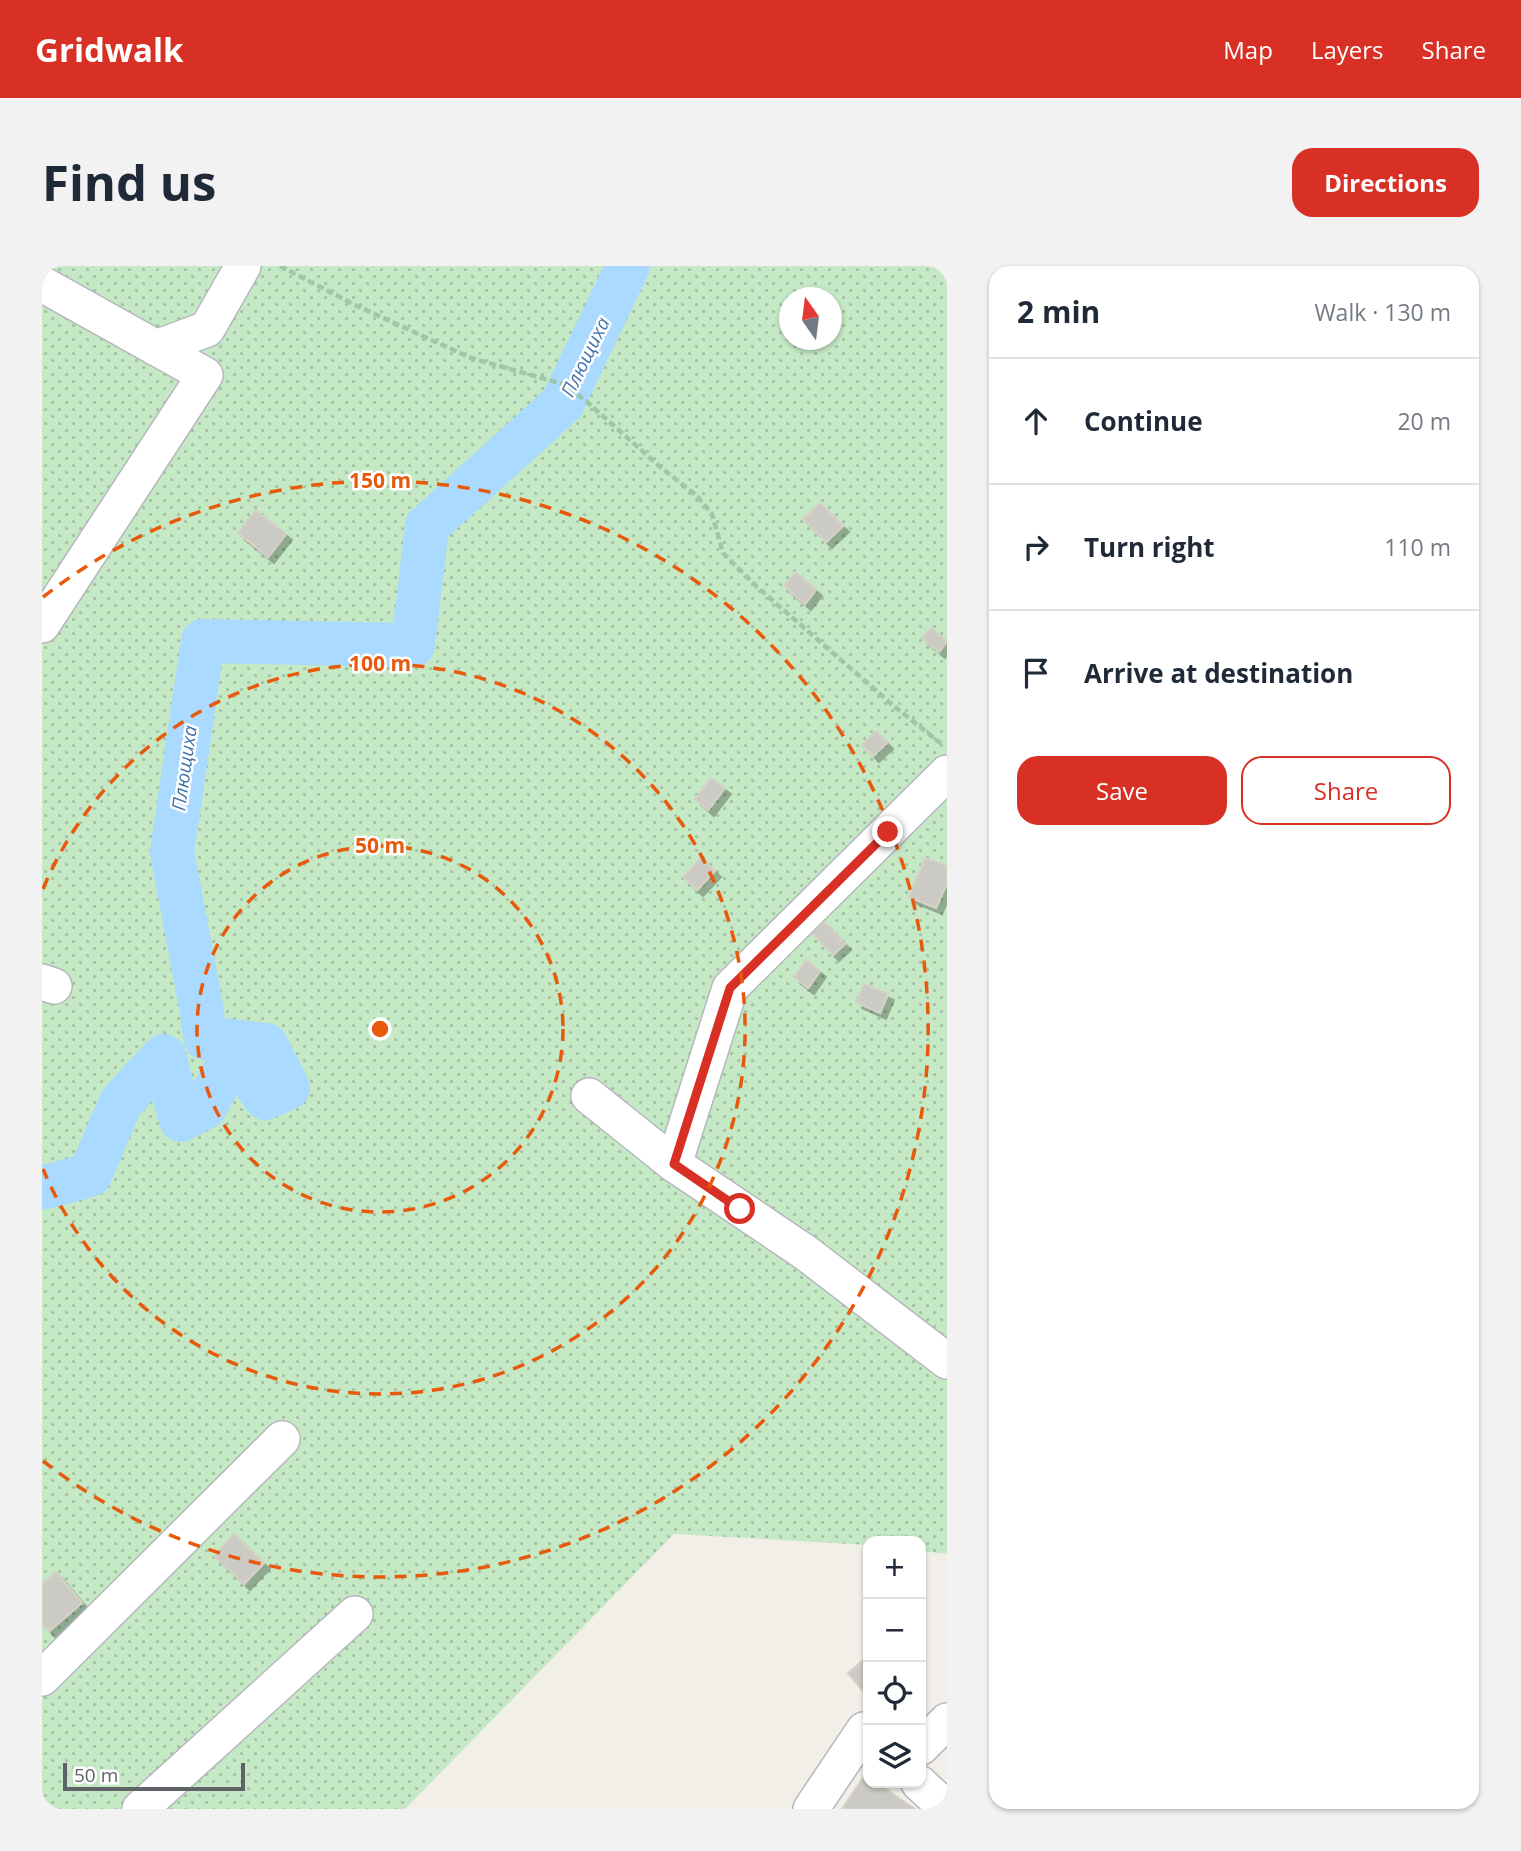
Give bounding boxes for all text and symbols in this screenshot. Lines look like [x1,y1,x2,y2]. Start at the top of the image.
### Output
text: Gridwalk [35,27,184,72]
text: Map [1223,33,1273,66]
text: Layers [1311,33,1384,66]
text: Share [1422,33,1486,66]
button: Directions [1292,148,1479,217]
text: Find us [42,149,216,215]
north arrow [779,287,842,350]
text: 2 min [1017,291,1100,332]
text: Walk · 130 m [1314,296,1451,328]
water label: Плющиха [555,313,616,401]
icon: ahead [1017,402,1055,440]
text: Continue [1084,403,1203,439]
text: 20 m [1397,405,1451,437]
text: 150 m [349,466,411,494]
icon: right [1017,528,1055,566]
text: Turn right [1084,529,1215,565]
text: 110 m [1384,531,1451,563]
text: 100 m [349,649,411,677]
icon: arrive [1017,654,1055,692]
text: Arrive at destination [1084,655,1353,691]
water label: Плющиха [165,723,203,812]
button: Save [1017,756,1227,825]
button: Share [1241,756,1451,825]
route end [872,816,903,847]
text: 50 m [355,831,405,859]
centre of rings [368,1017,392,1041]
route start [724,1193,755,1224]
map controls [863,1536,926,1788]
button: + [863,1536,926,1599]
button: − [863,1599,926,1662]
button: locate [863,1662,926,1725]
button: layers [863,1725,926,1788]
scale bar [63,1760,245,1792]
text: 50 m [74,1762,118,1788]

